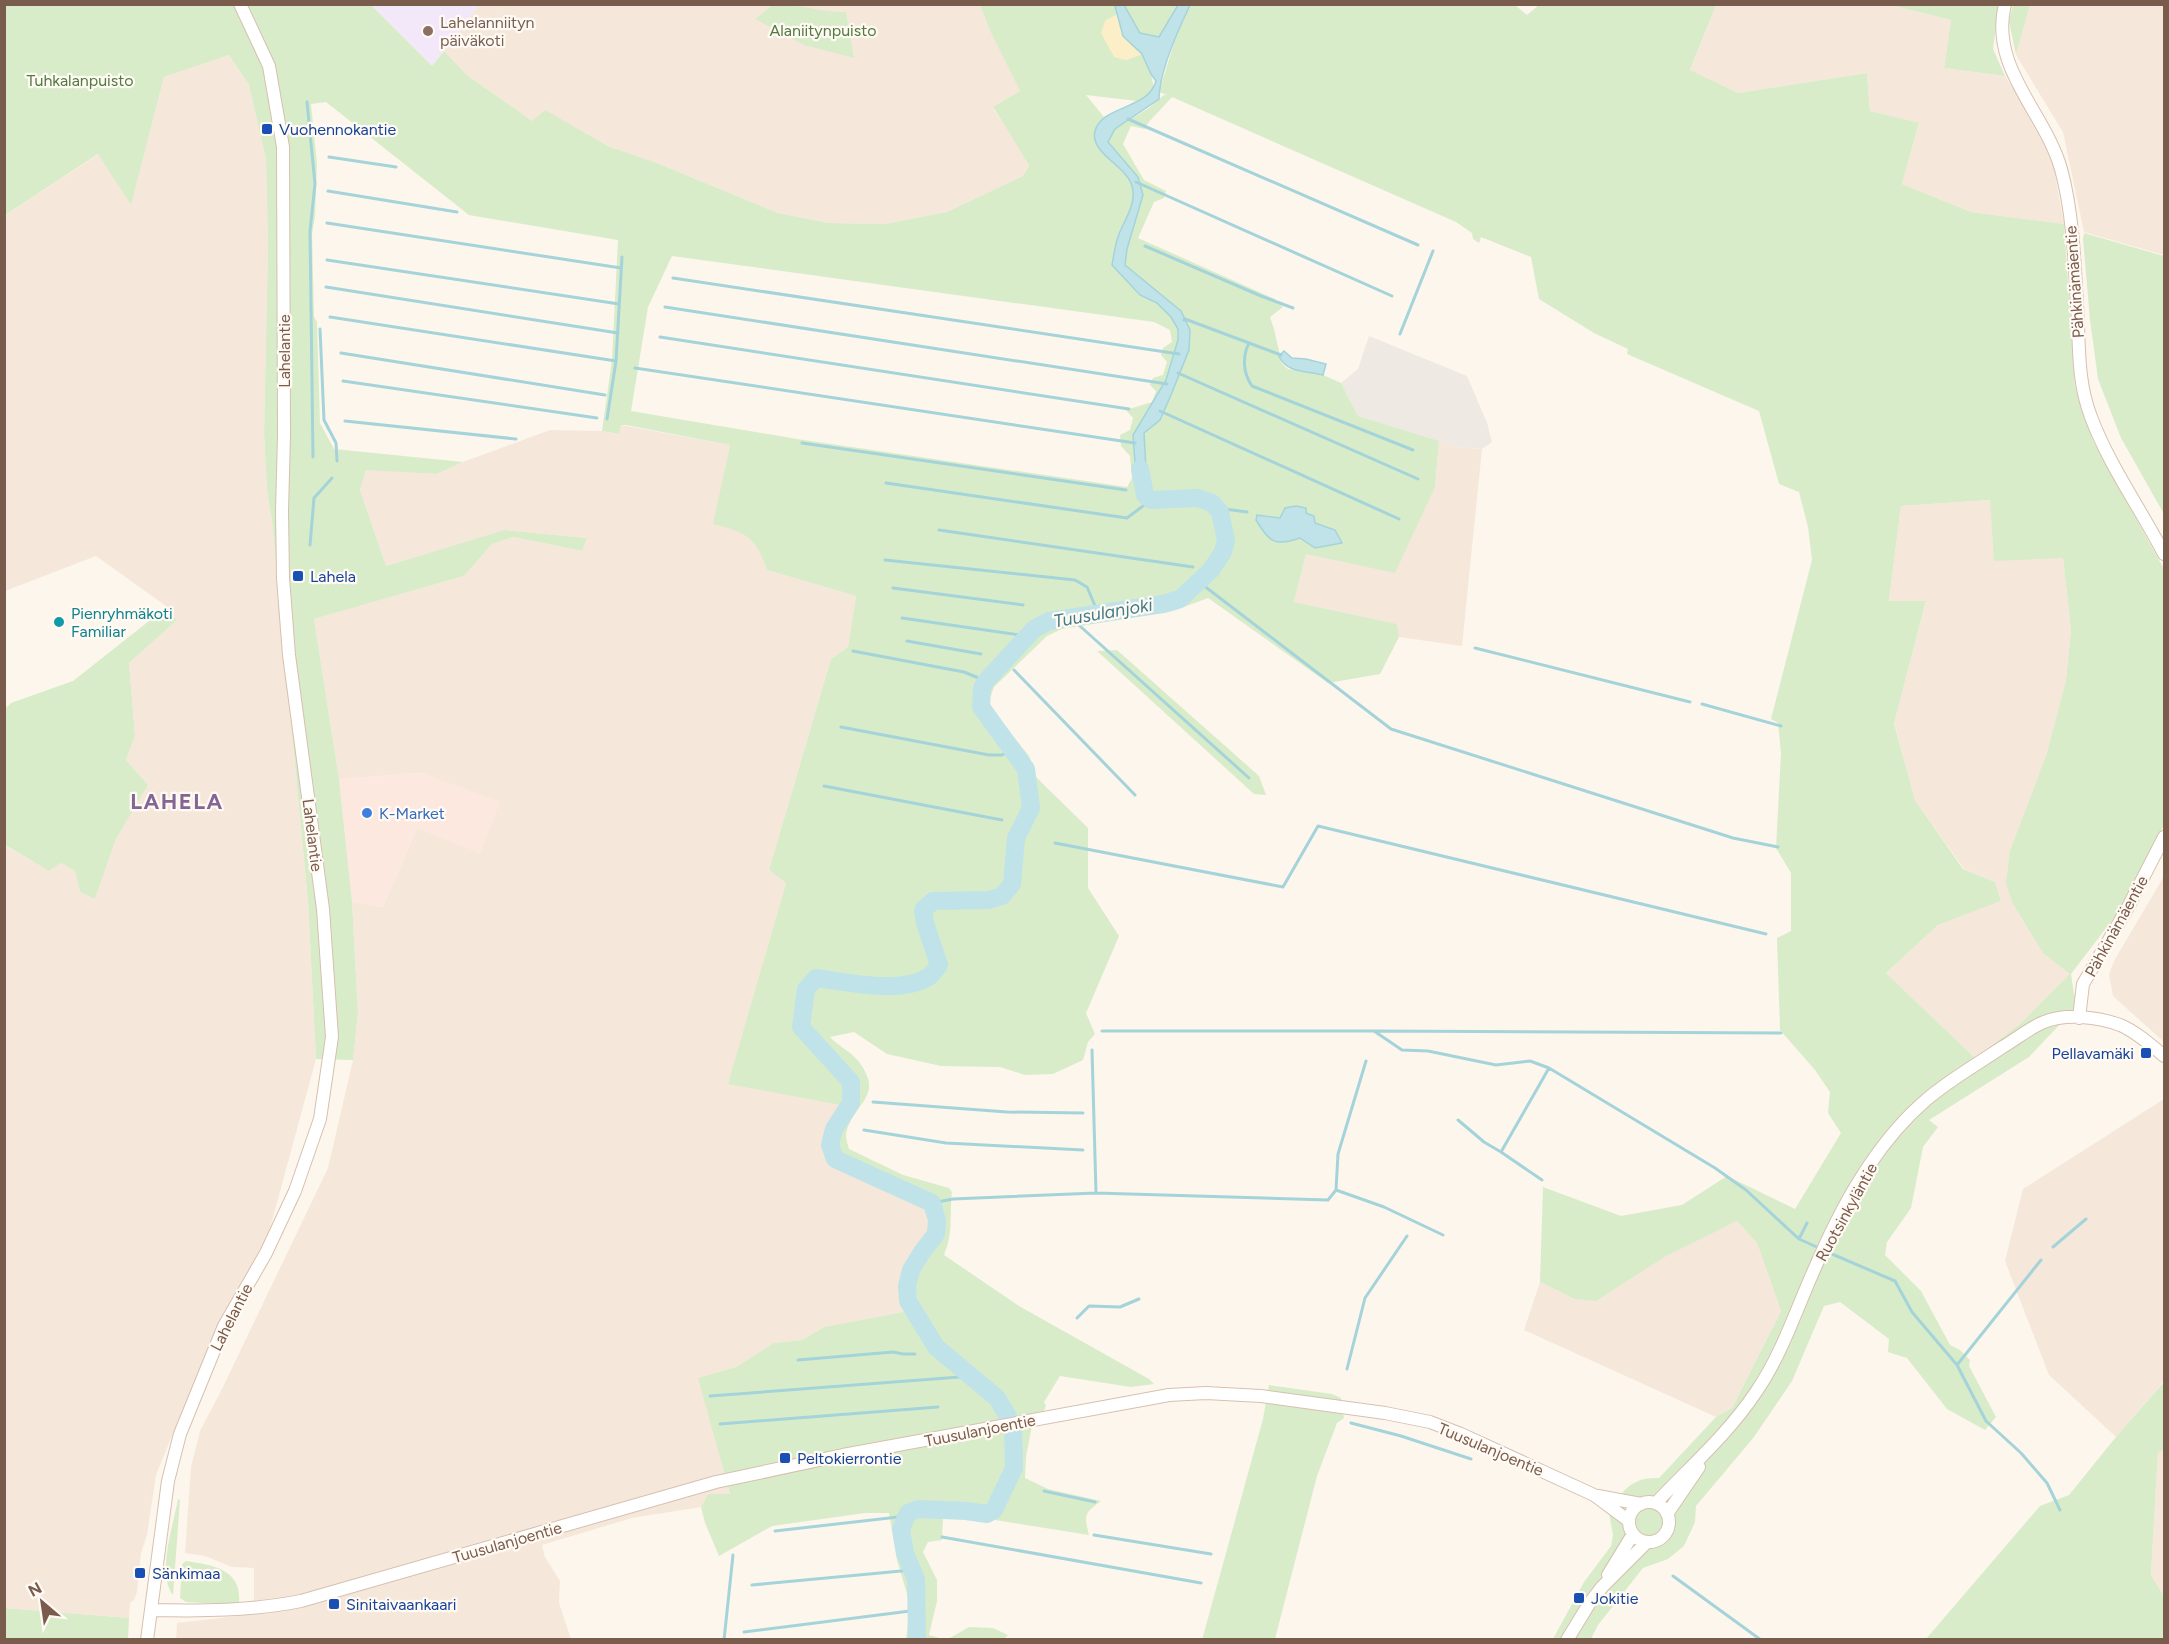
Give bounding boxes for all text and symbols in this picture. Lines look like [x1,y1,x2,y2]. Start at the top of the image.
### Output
place label: Lahelanniityn päiväkoti [440,13,535,50]
park label: Alaniitynpuisto [769,21,877,40]
marker: Lahelanniityn päiväkoti [421,24,435,38]
park label: Tuhkalanpuisto [26,71,134,90]
place label: Vuohennokantie [279,120,396,139]
marker: Vuohennokantie [260,122,274,136]
street label: Pähkinämäentie [2061,225,2088,339]
street label: Lahelantie [275,314,294,388]
place label: Lahela [310,567,356,586]
marker: Lahela [291,569,305,583]
water label: Tuusulanjoki [1052,593,1155,633]
place label: Pienryhmäkoti Familiar [71,604,173,641]
marker: Pienryhmäkoti Familiar [52,615,66,629]
district label: LAHELA [130,788,224,815]
street label: Lahelantie [299,798,326,873]
place label: K-Market [379,804,445,823]
marker: K-Market [360,806,374,820]
street label: Pähkinämäentie [2081,872,2152,980]
place label: Pellavamäki [2052,1044,2134,1063]
marker: Pellavamäki [2139,1046,2153,1060]
street label: Ruotsinkyläntie [1812,1159,1881,1265]
street label: Lahelantie [206,1280,257,1354]
street label: Tuusulanjoentie [923,1410,1037,1451]
street label: Tuusulanjoentie [1435,1419,1547,1480]
place label: Peltokierrontie [797,1449,902,1468]
marker: Peltokierrontie [778,1451,792,1465]
street label: Tuusulanjoentie [450,1518,564,1567]
place label: Sänkimaa [152,1564,220,1583]
marker: Sänkimaa [133,1566,147,1580]
north arrow [12,1572,72,1632]
text: N [25,1578,45,1601]
place label: Jokitie [1591,1589,1639,1608]
marker: Jokitie [1572,1591,1586,1605]
place label: Sinitaivaankaari [346,1595,456,1614]
marker: Sinitaivaankaari [327,1597,341,1611]

